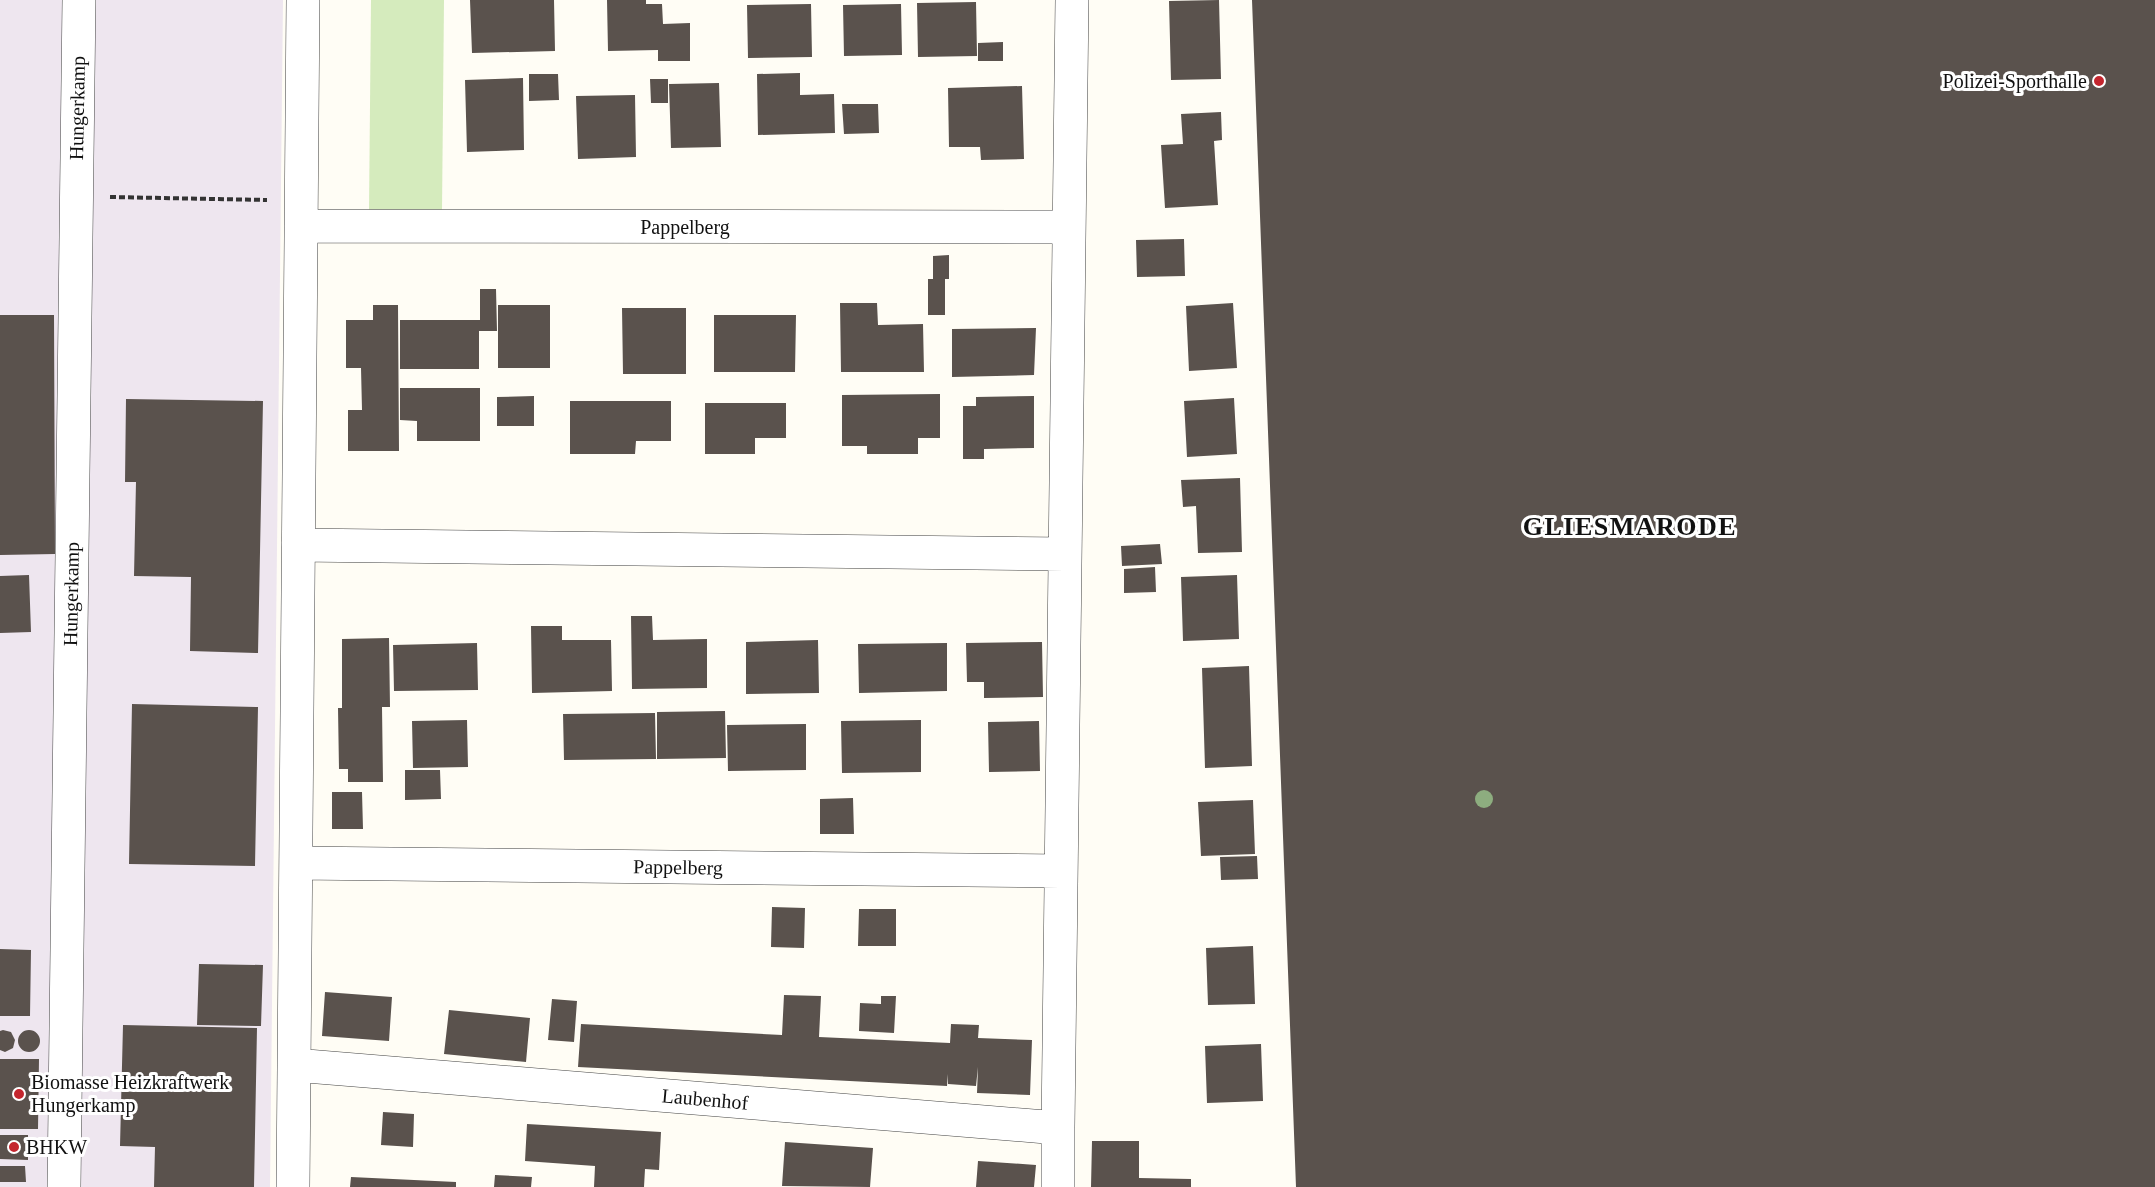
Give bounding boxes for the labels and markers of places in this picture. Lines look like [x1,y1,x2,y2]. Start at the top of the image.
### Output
place label: Polizei-Sporthalle [1943,70,2087,93]
marker: Polizei-Sporthalle [2092,74,2106,88]
place label: Biomasse Heizkraftwerk Hungerkamp [31,1071,229,1117]
marker: Biomasse Heizkraftwerk Hungerkamp [12,1087,26,1101]
place label: BHKW [26,1136,87,1158]
marker: BHKW [7,1140,21,1154]

